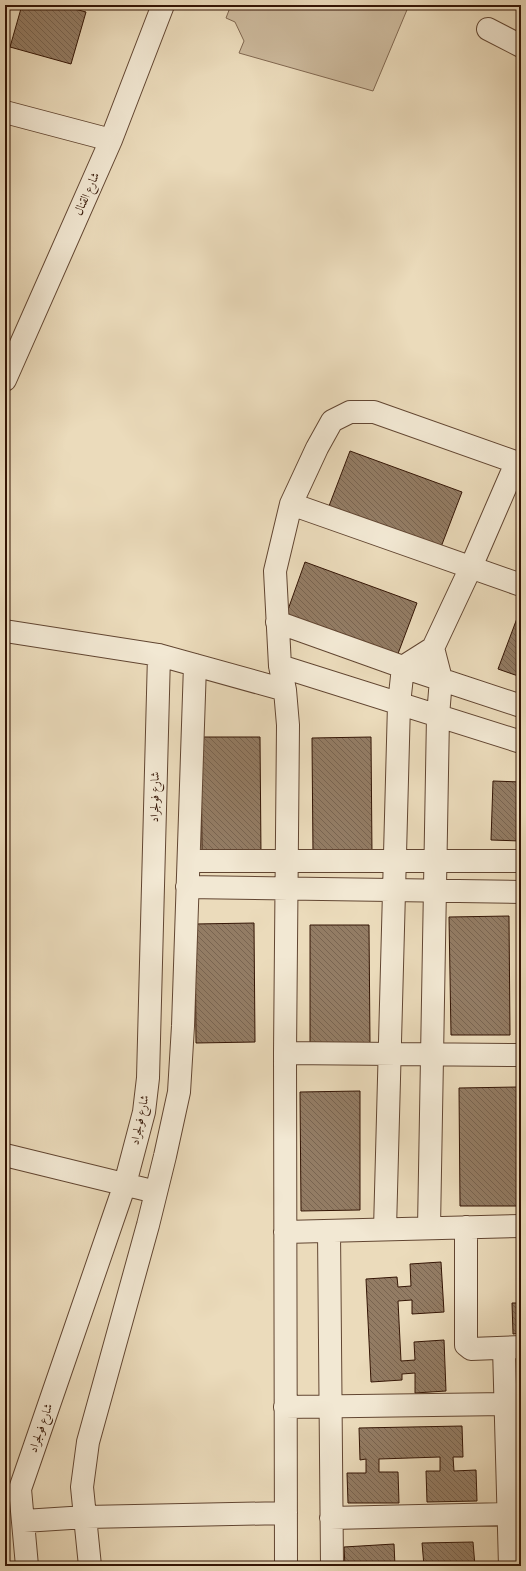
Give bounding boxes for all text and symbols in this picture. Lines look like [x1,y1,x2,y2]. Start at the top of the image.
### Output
street label: شارع القنال [71,170,106,219]
street label: شارع فولجراد [147,771,166,823]
street label: شارع فولجراد [127,1093,156,1147]
street label: شارع فولجراد [26,1401,59,1455]

